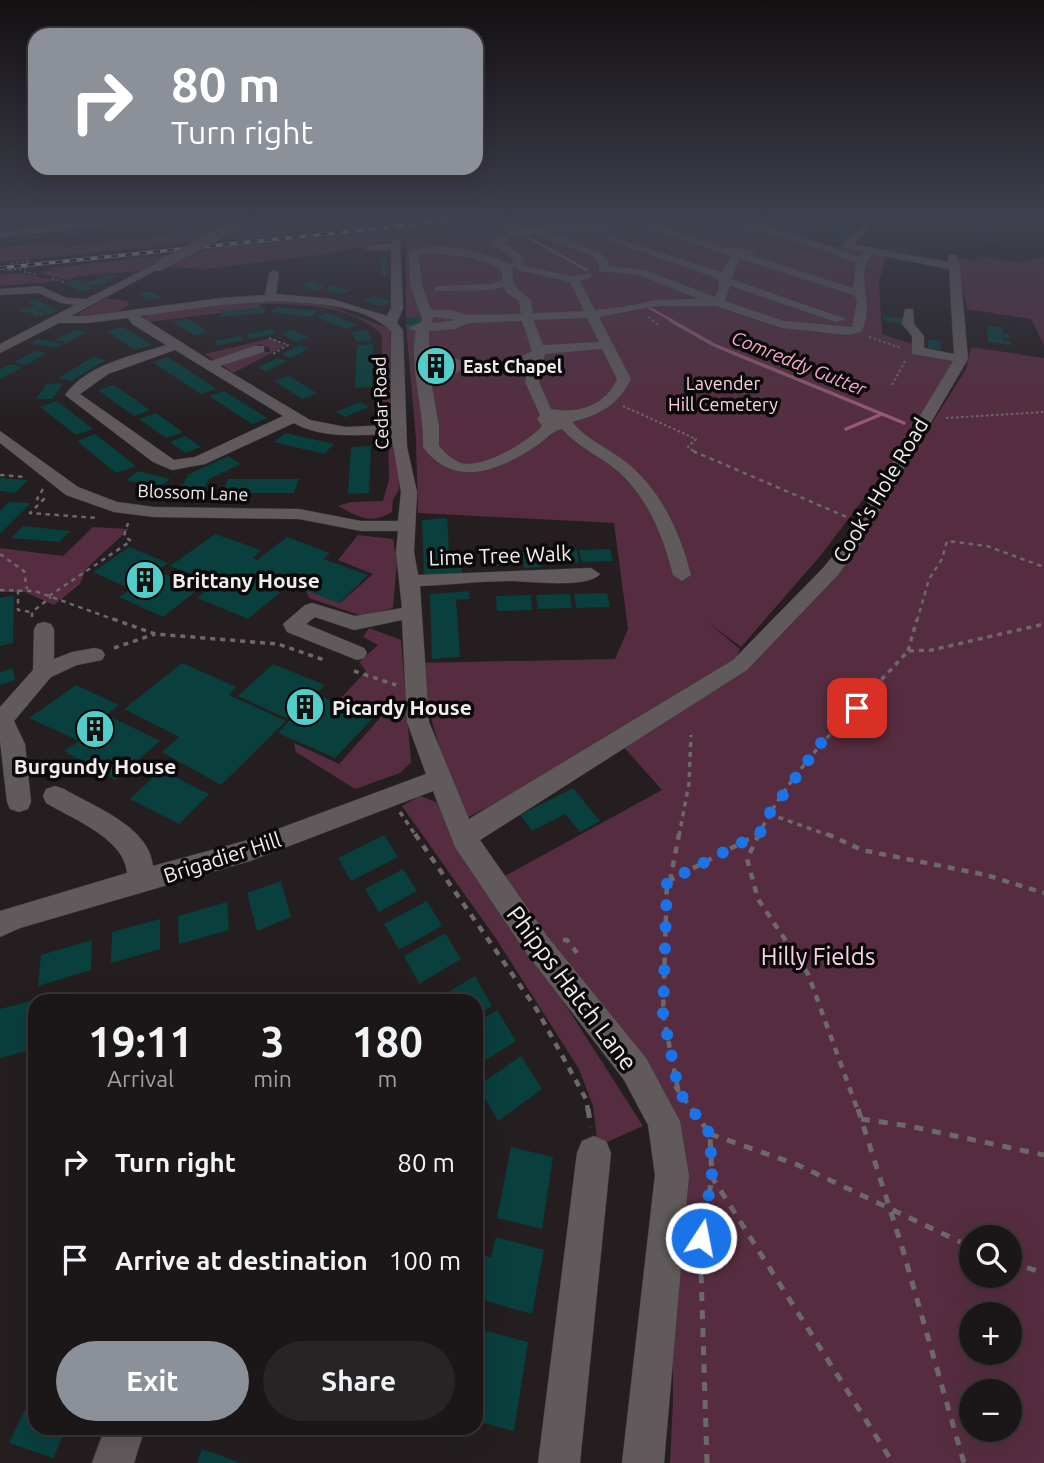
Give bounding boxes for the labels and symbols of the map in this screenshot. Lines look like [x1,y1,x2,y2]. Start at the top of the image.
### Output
water label: Comreddy Gutter [729,326,870,400]
building icon: East Chapel [415,345,457,387]
street label: Cedar Road [368,356,392,450]
place label: East Chapel [463,356,563,376]
park label: Lavender Hill Cemetery [668,373,778,414]
street label: Cook's Hole Road [827,413,933,567]
street label: Blossom Lane [137,480,249,504]
street label: Lime Tree Walk [428,540,572,569]
building icon: Brittany House [124,559,166,601]
place label: Brittany House [172,568,320,592]
pin [827,678,887,738]
building icon: Picardy House [284,686,326,728]
place label: Picardy House [332,695,472,719]
building icon: Burgundy House [74,708,116,750]
place label: Burgundy House [14,754,176,778]
street label: Brigadier Hill [160,827,284,887]
street label: Phipps Hatch Lane [502,901,642,1075]
park label: Hilly Fields [761,943,875,970]
position arrow [664,1201,738,1275]

